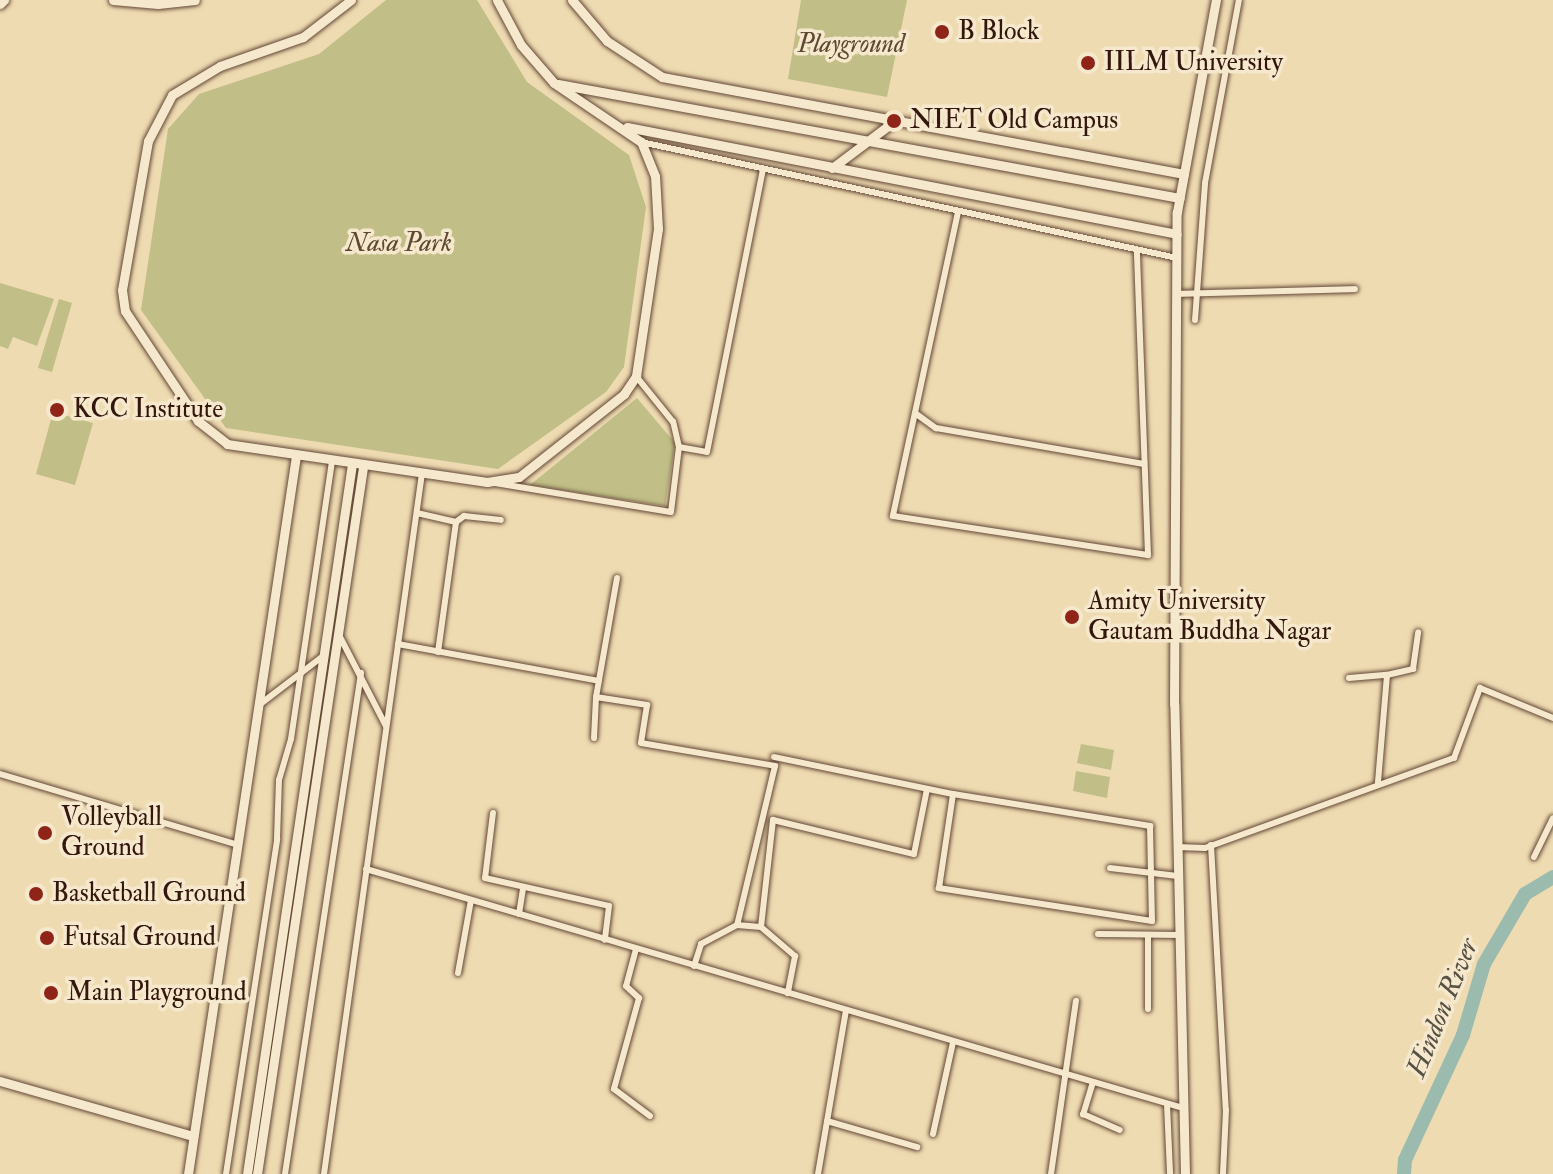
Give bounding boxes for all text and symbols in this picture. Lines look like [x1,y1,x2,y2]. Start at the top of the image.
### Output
place label: B Block [958,16,1039,48]
marker: B Block [933,23,951,41]
park label: Playground [797,29,905,61]
place label: IILM University [1104,47,1283,79]
marker: IILM University [1079,54,1097,72]
place label: NIET Old Campus [910,105,1118,137]
marker: NIET Old Campus [885,112,903,130]
park label: Nasa Park [346,228,452,260]
place label: KCC Institute [73,394,223,426]
marker: KCC Institute [48,401,66,419]
place label: Amity University Gautam Buddha Nagar [1088,586,1331,648]
marker: Amity University Gautam Buddha Nagar [1063,608,1081,626]
place label: Volleyball Ground [61,802,162,864]
marker: Volleyball Ground [36,824,54,842]
place label: Basketball Ground [52,878,246,910]
marker: Basketball Ground [27,885,45,903]
place label: Futsal Ground [63,922,216,954]
marker: Futsal Ground [38,929,56,947]
water label: Hindon River [1400,934,1486,1082]
place label: Main Playground [67,977,246,1009]
marker: Main Playground [42,984,60,1002]

